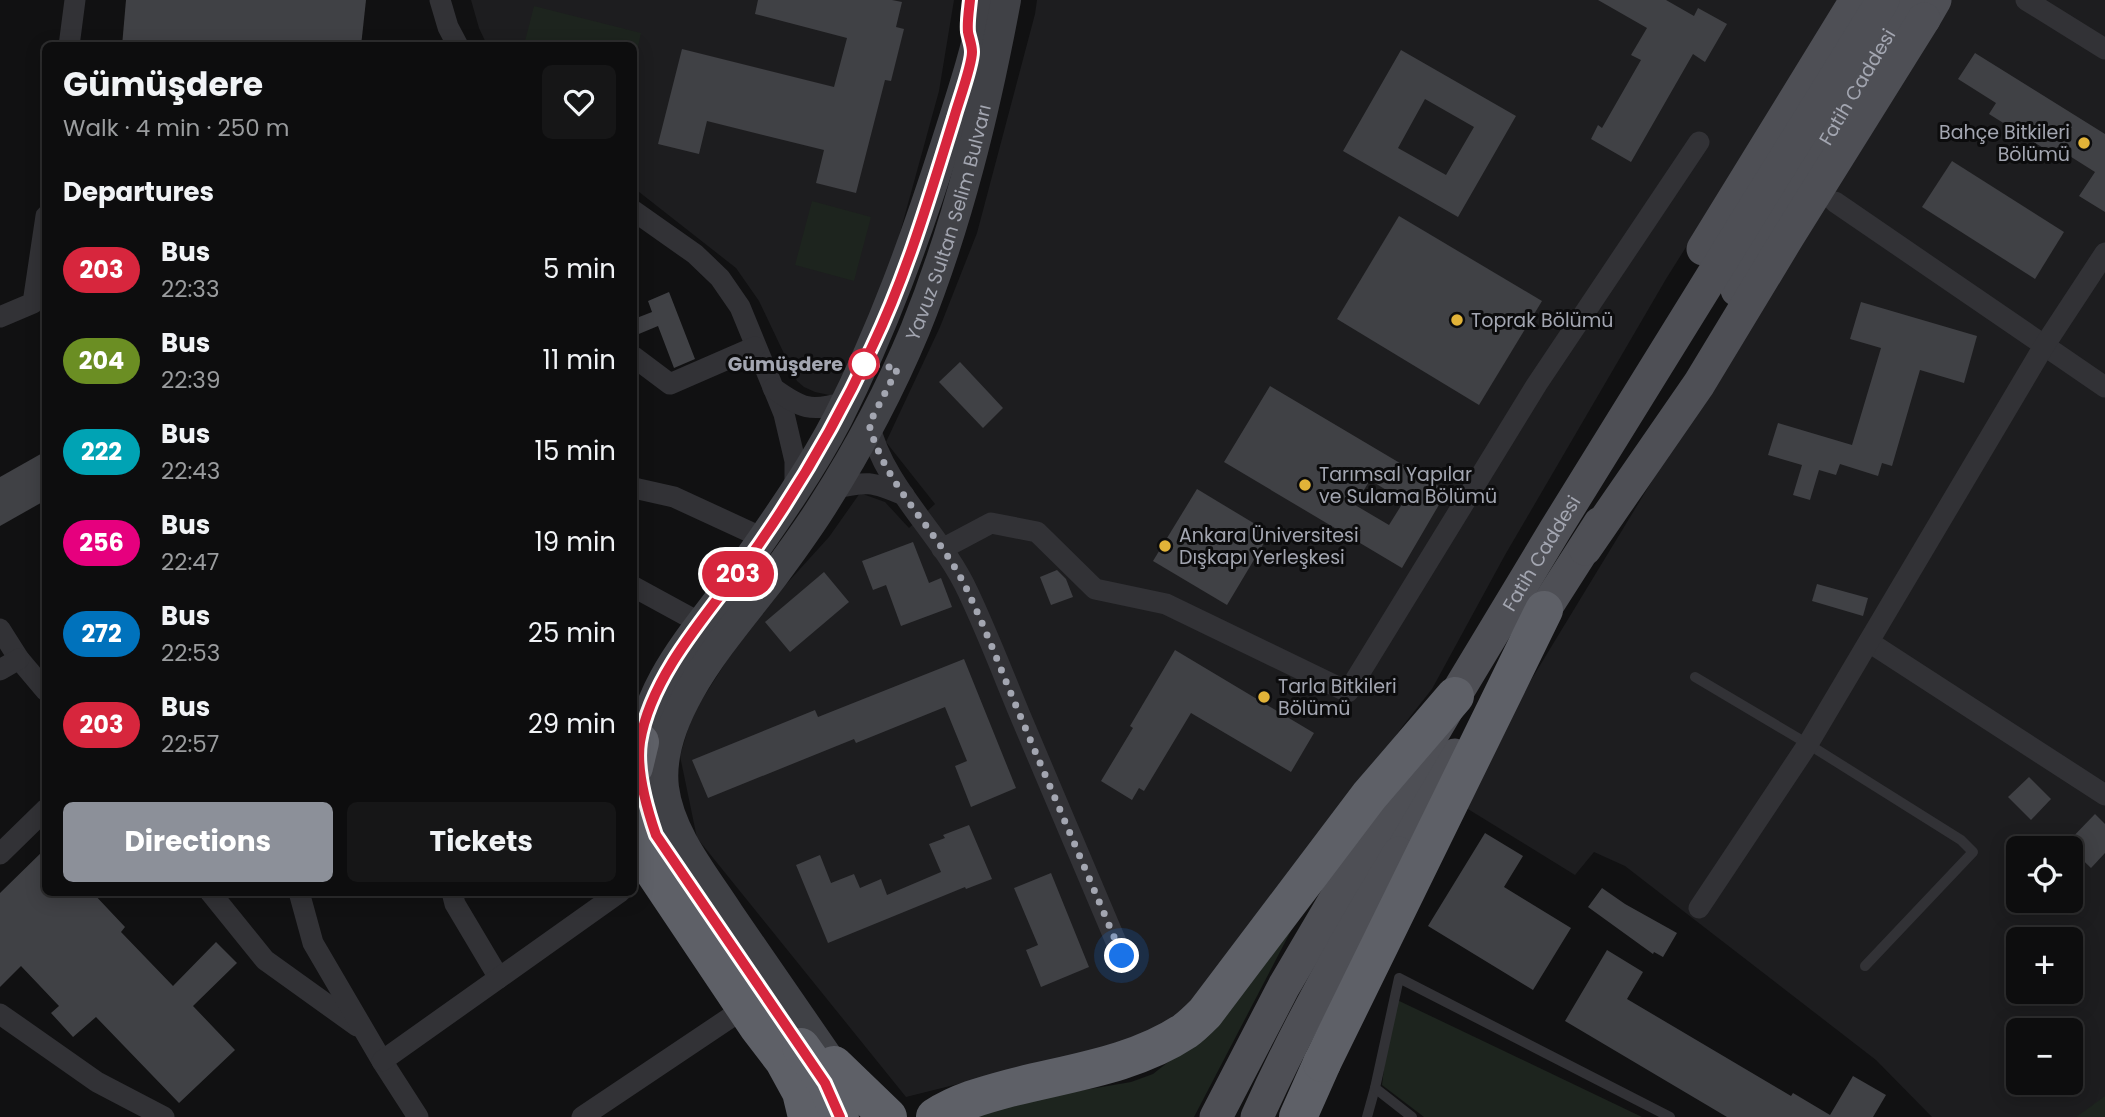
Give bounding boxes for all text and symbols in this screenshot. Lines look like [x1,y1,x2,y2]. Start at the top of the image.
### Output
street label: Fatih Caddesi [1812,24,1902,150]
text: Gümüşdere [63,61,263,108]
button: heart [542,65,616,139]
street label: Yavuz Sultan Selim Bulvarı [899,102,998,345]
text: Walk · 4 min · 250 m [63,112,289,144]
place label: Bahçe Bitkileri Bölümü [1939,119,2070,168]
marker: Bahçe Bitkileri Bölümü [2076,135,2092,151]
text: Departures [63,174,214,210]
text: Bus [161,234,210,270]
text: 5 min [543,251,616,287]
text: 203 [80,253,123,286]
text: 22:33 [161,273,219,305]
place label: Toprak Bölümü [1471,307,1613,334]
marker: Toprak Bölümü [1449,312,1465,328]
text: Bus [161,325,210,361]
text: 11 min [543,342,616,378]
text: 204 [79,344,124,377]
marker: Gümüşdere [849,349,879,379]
place label: Gümüşdere [728,351,843,378]
text: 22:39 [161,364,220,396]
text: Bus [161,416,210,452]
text: 15 min [535,433,616,469]
text: 222 [81,435,122,468]
text: 22:43 [161,455,220,487]
place label: Tarımsal Yapılar ve Sulama Bölümü [1319,461,1497,510]
marker: Tarımsal Yapılar ve Sulama Bölümü [1297,477,1313,493]
street label: Fatih Caddesi [1496,490,1587,616]
text: Bus [161,507,210,543]
place label: Ankara Üniversitesi Dışkapı Yerleşkesi [1179,522,1359,571]
text: 19 min [535,524,616,560]
text: 256 [79,526,124,559]
marker: Ankara Üniversitesi Dışkapı Yerleşkesi [1157,538,1173,554]
text: 22:47 [161,546,219,578]
line badge: 203 [698,551,778,597]
text: 203 [716,557,760,590]
text: Bus [161,598,210,634]
text: 25 min [528,615,616,651]
text: 272 [81,617,122,650]
text: 22:53 [161,637,220,669]
place label: Tarla Bitkileri Bölümü [1278,673,1397,722]
text: Bus [161,689,210,725]
marker: Tarla Bitkileri Bölümü [1256,689,1272,705]
text: 29 min [528,706,616,742]
text: 203 [80,708,123,741]
text: 22:57 [161,728,219,760]
button: Directions [63,802,333,882]
button: Tickets [347,802,616,882]
map controls [2006,836,2083,1095]
button: locate [2006,836,2083,913]
button: + [2006,927,2083,1004]
your location [1104,938,1139,973]
button: − [2006,1018,2083,1095]

